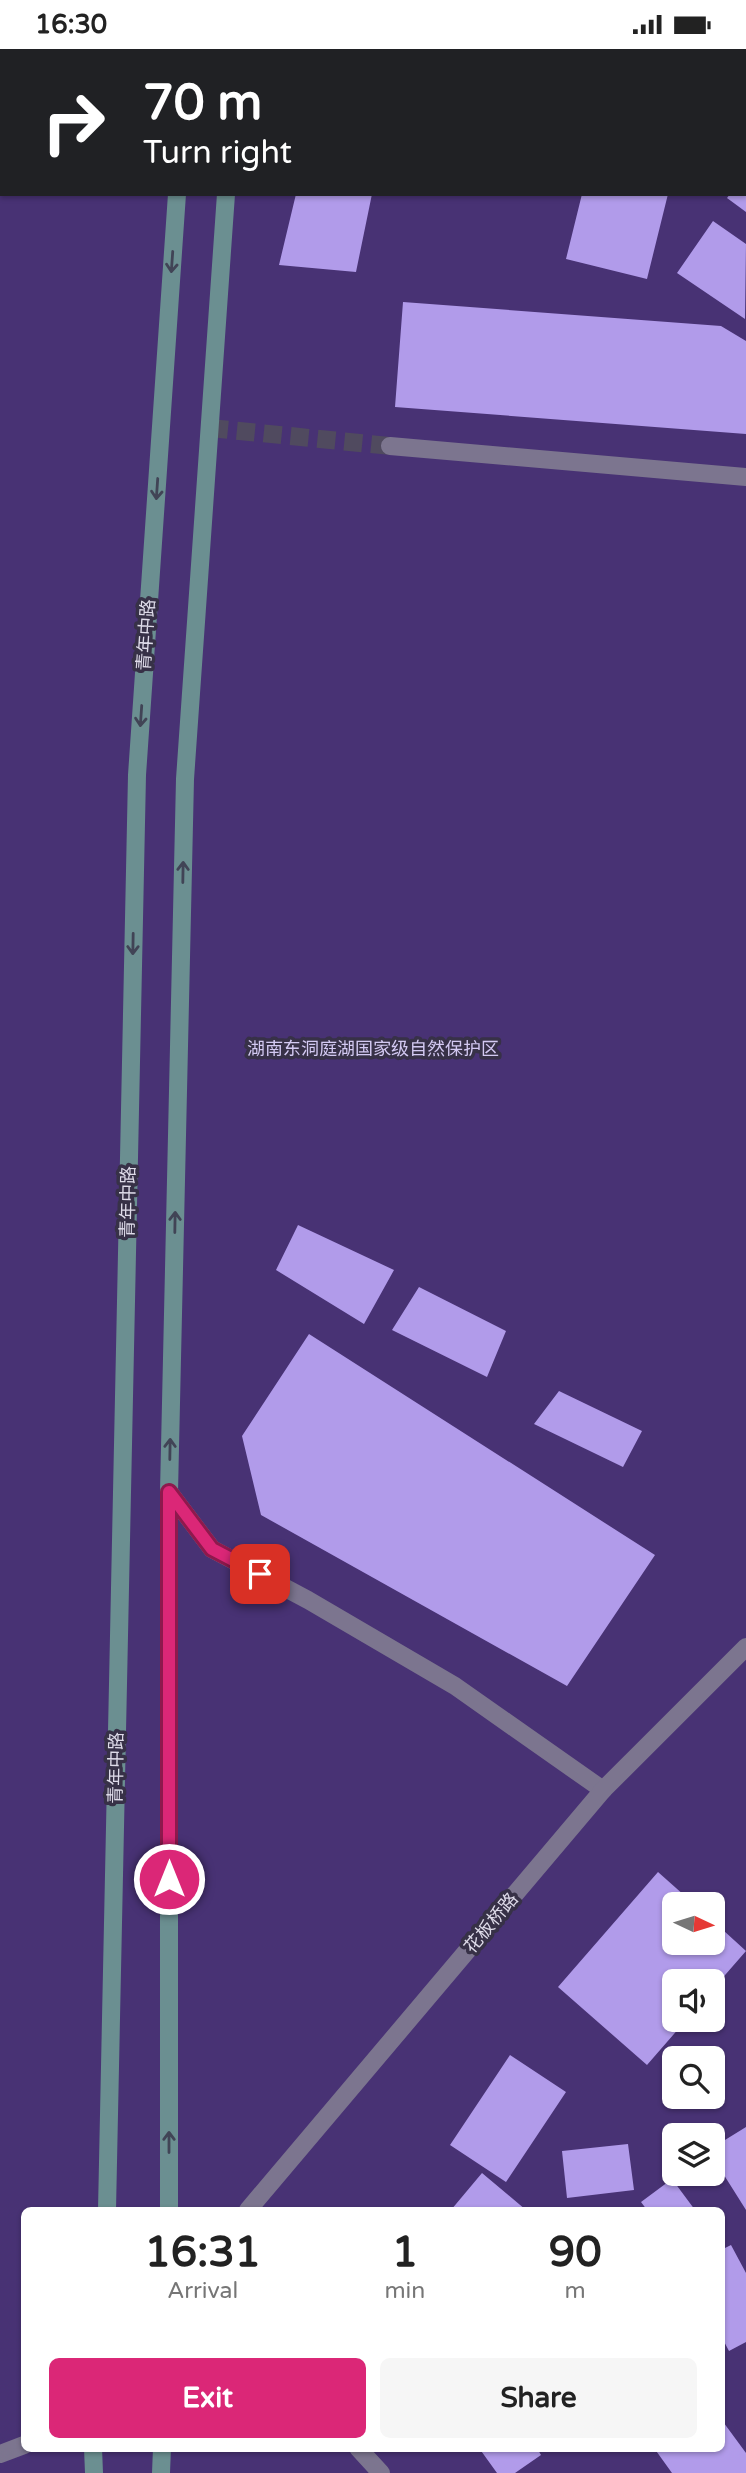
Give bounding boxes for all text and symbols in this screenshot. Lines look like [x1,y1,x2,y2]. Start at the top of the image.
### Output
text: 16:30 [35,9,107,40]
text: 70 m [143,74,262,133]
icon: right [28,77,119,168]
text: Turn right [143,134,292,172]
one-way arrow [166,251,179,274]
one-way arrow [150,477,163,500]
street label: 青年中路 [133,598,159,672]
one-way arrow [134,704,147,727]
one-way arrow [176,860,190,883]
one-way arrow [126,932,140,955]
park label: 湖南东洞庭湖国家级自然保护区 [247,1038,499,1060]
street label: 青年中路 [116,1166,140,1238]
one-way arrow [168,1210,182,1233]
one-way arrow [163,1438,176,1461]
pin [230,1544,290,1604]
icon: arrive [241,1555,279,1593]
street label: 青年中路 [104,1732,128,1804]
position arrow [132,1842,206,1916]
street label: 花板桥路 [459,1888,523,1958]
north arrow [662,1892,724,1955]
map controls [662,1892,725,2186]
button: sound [662,1969,725,2032]
button: search [662,2046,725,2109]
button: layers [662,2123,725,2186]
one-way arrow [162,2131,176,2154]
text: 16:31 [144,2227,261,2278]
text: 1 [392,2227,418,2278]
text: 90 [549,2227,602,2278]
text: Arrival [167,2277,238,2305]
text: min [384,2277,425,2305]
text: m [565,2277,586,2305]
button: Exit [49,2358,366,2438]
button: Share [380,2358,697,2438]

